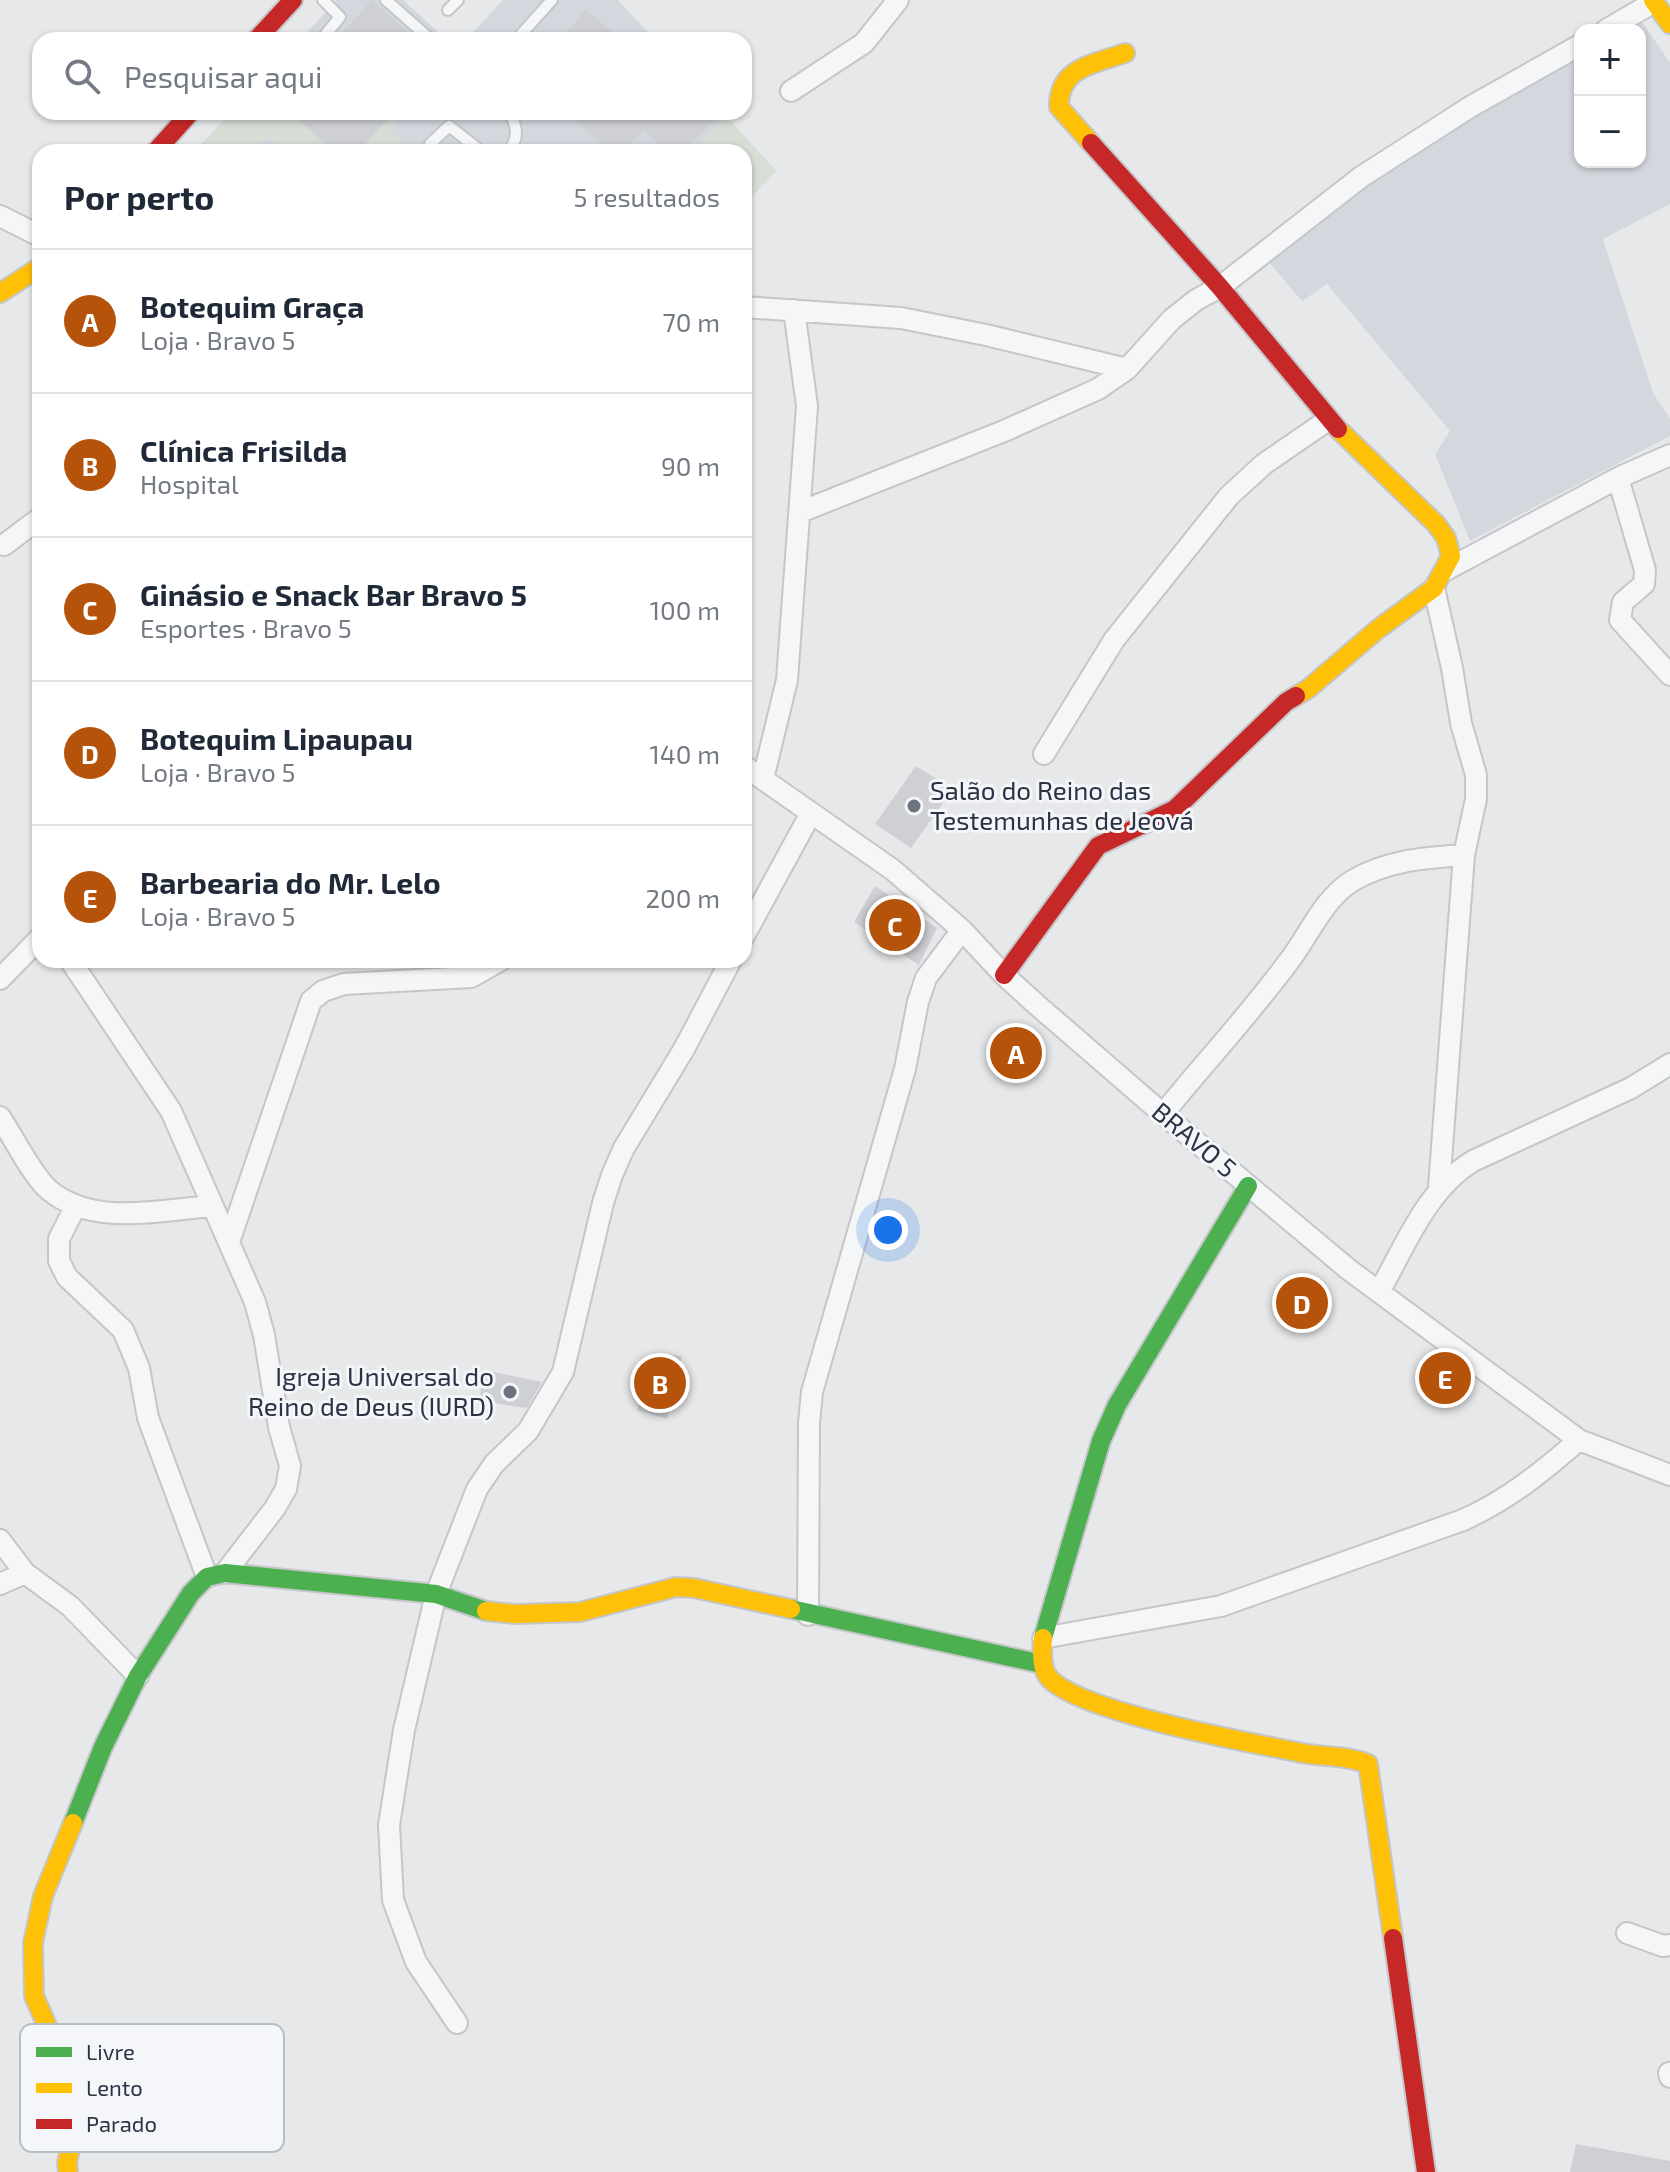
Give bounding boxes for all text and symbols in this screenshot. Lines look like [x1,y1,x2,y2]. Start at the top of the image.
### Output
map controls [1574,24,1646,168]
button: + [1574,24,1646,96]
search box [32,32,752,120]
icon: search [60,54,104,98]
text: Pesquisar aqui [124,58,322,94]
button: − [1574,96,1646,168]
text: Por perto [64,176,214,217]
text: 5 resultados [574,181,720,212]
text: Botequim Graça [140,288,364,324]
text: A [82,306,98,337]
text: 70 m [662,306,720,337]
text: Loja · Bravo 5 [140,324,296,355]
text: Clínica Frisilda [140,432,347,468]
text: B [82,450,98,481]
text: 90 m [661,450,720,481]
text: Hospital [140,468,239,499]
text: Ginásio e Snack Bar Bravo 5 [140,576,527,612]
text: C [82,594,98,625]
text: 100 m [650,594,720,625]
text: Esportes · Bravo 5 [140,612,352,643]
text: Botequim Lipaupau [140,720,413,756]
text: D [81,738,99,769]
text: 140 m [649,738,720,769]
text: Loja · Bravo 5 [140,756,296,787]
place label: Salão do Reino das Testemunhas de Jeová [930,774,1194,835]
marker: Salão do Reino das Testemunhas de Jeová [905,797,923,815]
text: Barbearia do Mr. Lelo [140,864,441,900]
text: E [82,882,98,913]
text: 200 m [645,882,720,913]
pin: C [869,895,921,955]
text: Loja · Bravo 5 [140,900,296,931]
pin: A [990,1023,1042,1083]
street label: BRAVO 5 [1147,1095,1243,1183]
your location [868,1210,908,1250]
pin: D [1276,1273,1328,1333]
pin: E [1419,1348,1471,1408]
pin: B [634,1353,686,1413]
place label: Igreja Universal do Reino de Deus (IURD) [248,1360,494,1421]
marker: Igreja Universal do Reino de Deus (IURD) [501,1383,519,1401]
legend [20,2024,284,2152]
text: Livre [86,2038,135,2064]
text: Lento [86,2074,143,2100]
text: Parado [86,2110,157,2136]

